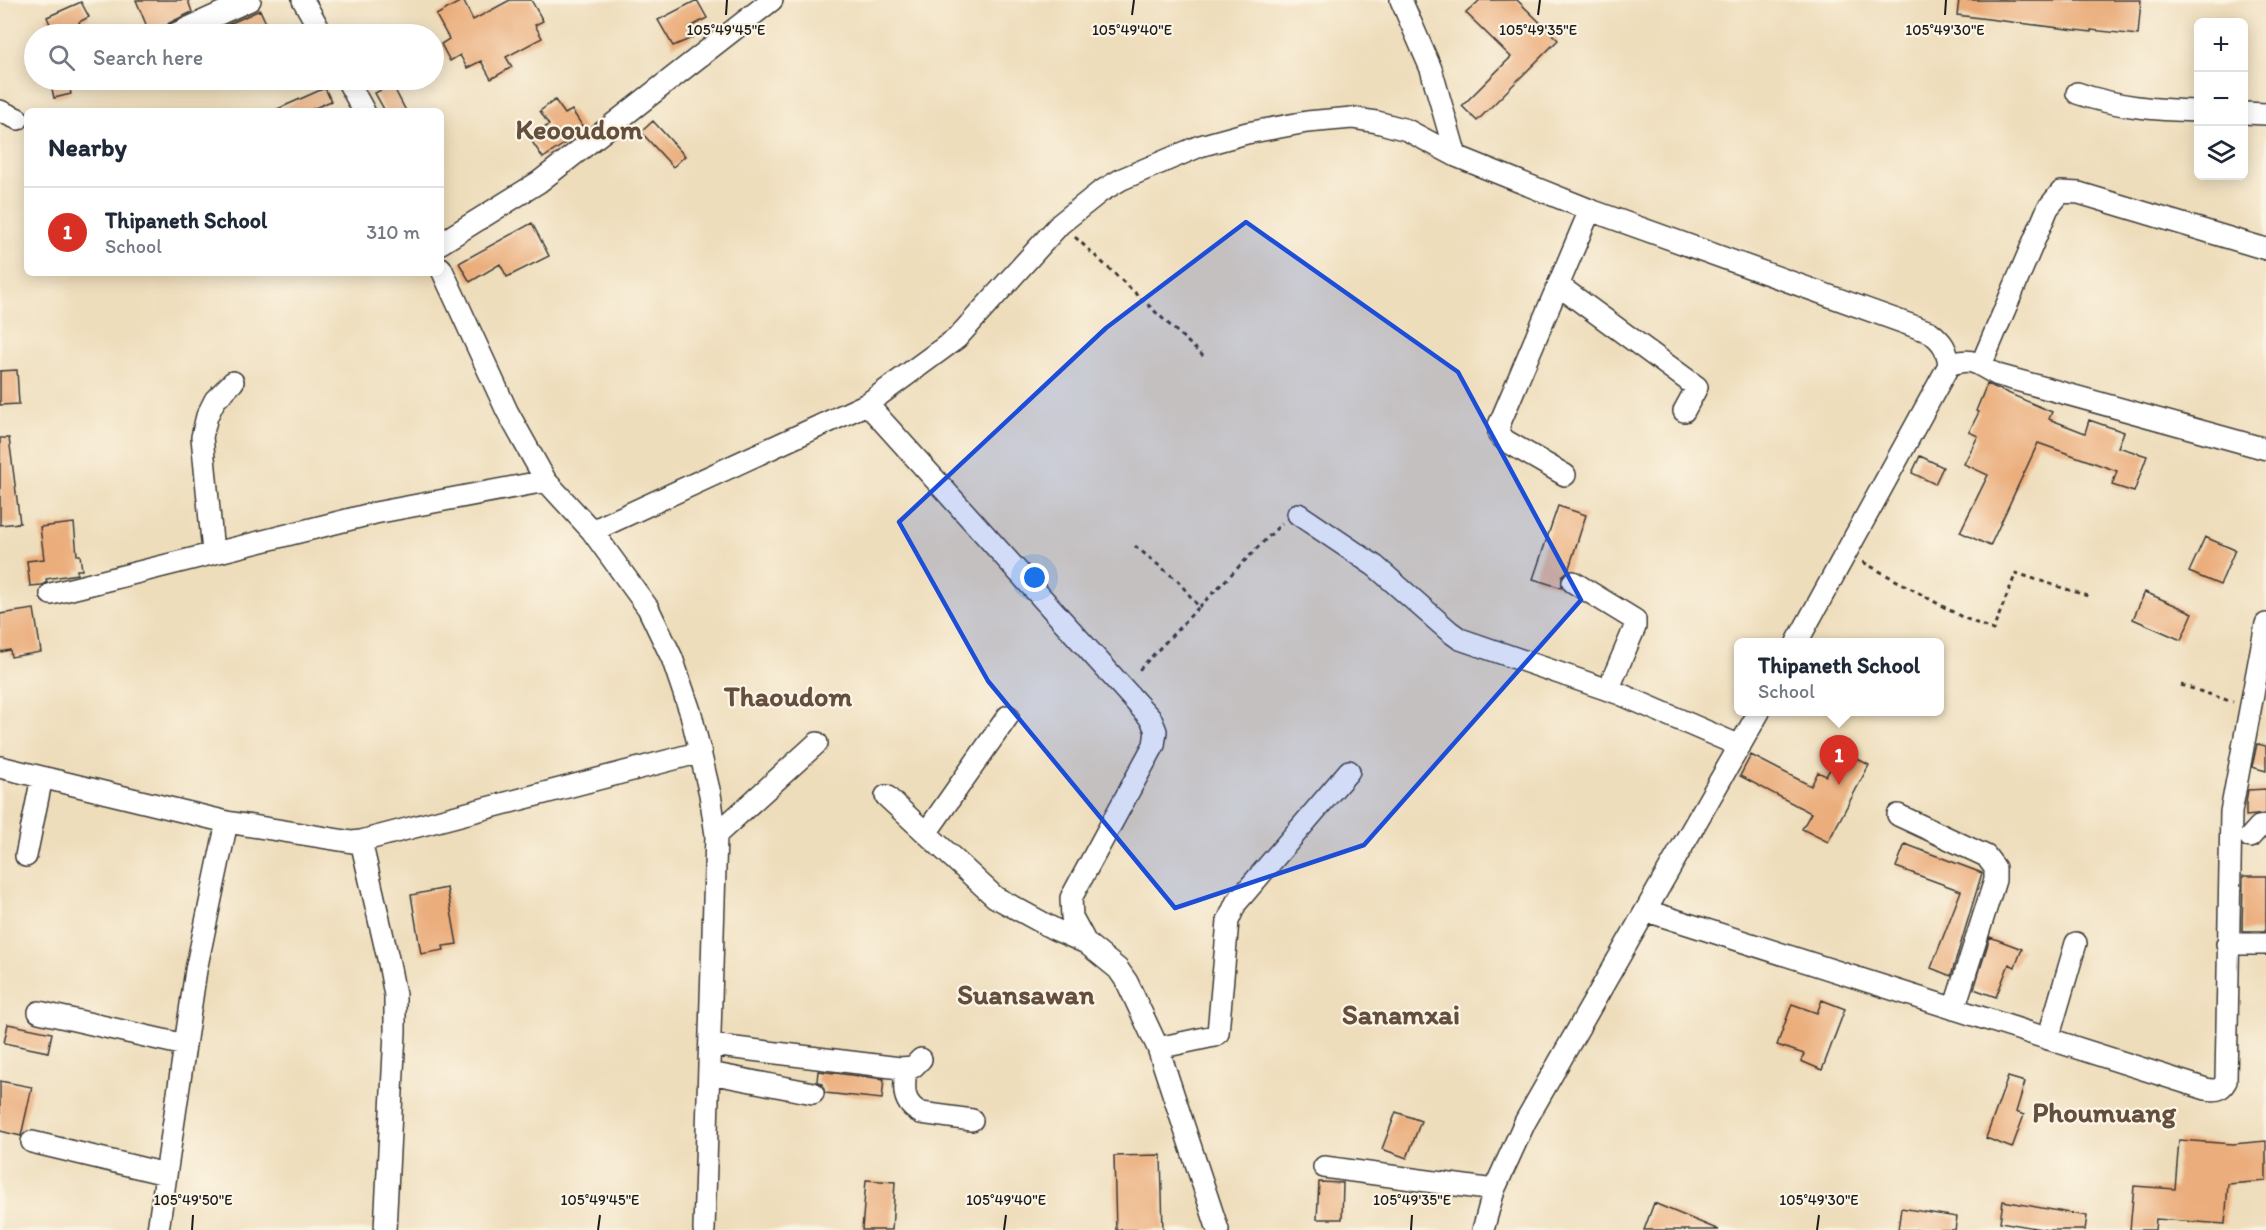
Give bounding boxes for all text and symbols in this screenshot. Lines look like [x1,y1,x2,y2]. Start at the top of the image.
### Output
map controls [2194,18,2248,180]
button: + [2194,18,2248,72]
text: 105°49'45"E [687,21,765,39]
text: 105°49'40"E [1092,21,1172,39]
text: 105°49'35"E [1499,21,1577,39]
text: 105°49'30"E [1905,21,1985,39]
search box [24,24,444,90]
icon: search [45,41,78,74]
text: Search here [93,44,203,71]
button: − [2194,72,2248,126]
district label: Keooudom [515,112,643,146]
button: layers [2194,126,2248,180]
text: Nearby [48,131,127,163]
text: Thipaneth School [105,207,267,234]
text: 1 [63,220,72,244]
text: 310 m [366,220,420,244]
text: School [105,234,162,258]
your location [1020,563,1049,592]
popup [1734,638,1944,716]
text: Thipaneth School [1758,652,1920,679]
district label: Thaoudom [723,679,852,713]
text: School [1758,679,1815,703]
pin: 1 [1820,736,1858,785]
district label: Suansawan [957,977,1095,1011]
district label: Sanamxai [1342,997,1460,1031]
district label: Phoumuang [2032,1095,2176,1129]
text: 105°49'50"E [153,1191,233,1209]
text: 105°49'45"E [561,1191,639,1209]
text: 105°49'40"E [966,1191,1046,1209]
text: 105°49'35"E [1373,1191,1451,1209]
text: 105°49'30"E [1779,1191,1859,1209]

